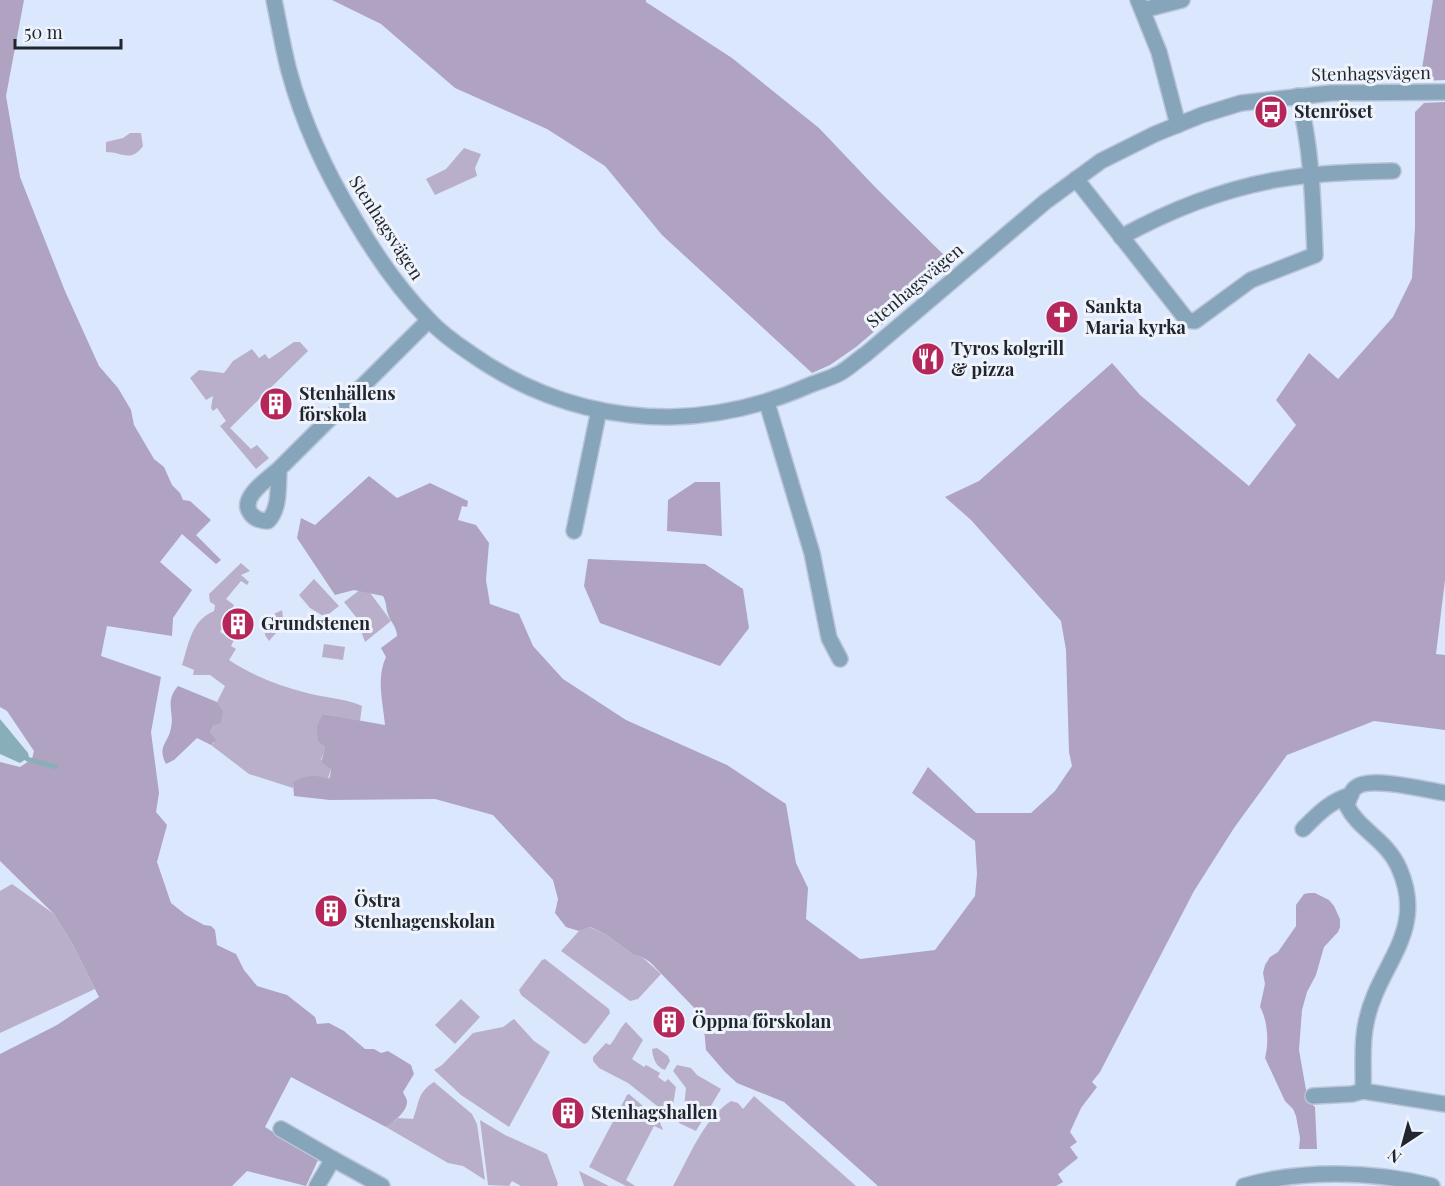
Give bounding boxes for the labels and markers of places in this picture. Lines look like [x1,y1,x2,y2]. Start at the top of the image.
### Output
bus stop icon: Stenröset [1253,94,1289,130]
place label: Stenröset [1294,99,1374,123]
place label: Sankta Maria kyrka [1085,294,1186,339]
church icon: Sankta Maria kyrka [1044,299,1080,335]
place label: Tyros kolgrill & pizza [951,336,1064,381]
restaurant icon: Tyros kolgrill & pizza [910,341,946,377]
place label: Stenhällens förskola [299,381,396,426]
building icon: Stenhällens förskola [258,386,294,422]
building icon: Grundstenen [220,606,256,642]
place label: Grundstenen [261,611,370,635]
place label: Östra Stenhagenskolan [354,888,495,933]
building icon: Östra Stenhagenskolan [313,893,349,929]
building icon: Öppna förskolan [651,1004,687,1040]
place label: Öppna förskolan [692,1009,831,1033]
building icon: Stenhagshallen [550,1095,586,1131]
place label: Stenhagshallen [591,1100,718,1124]

